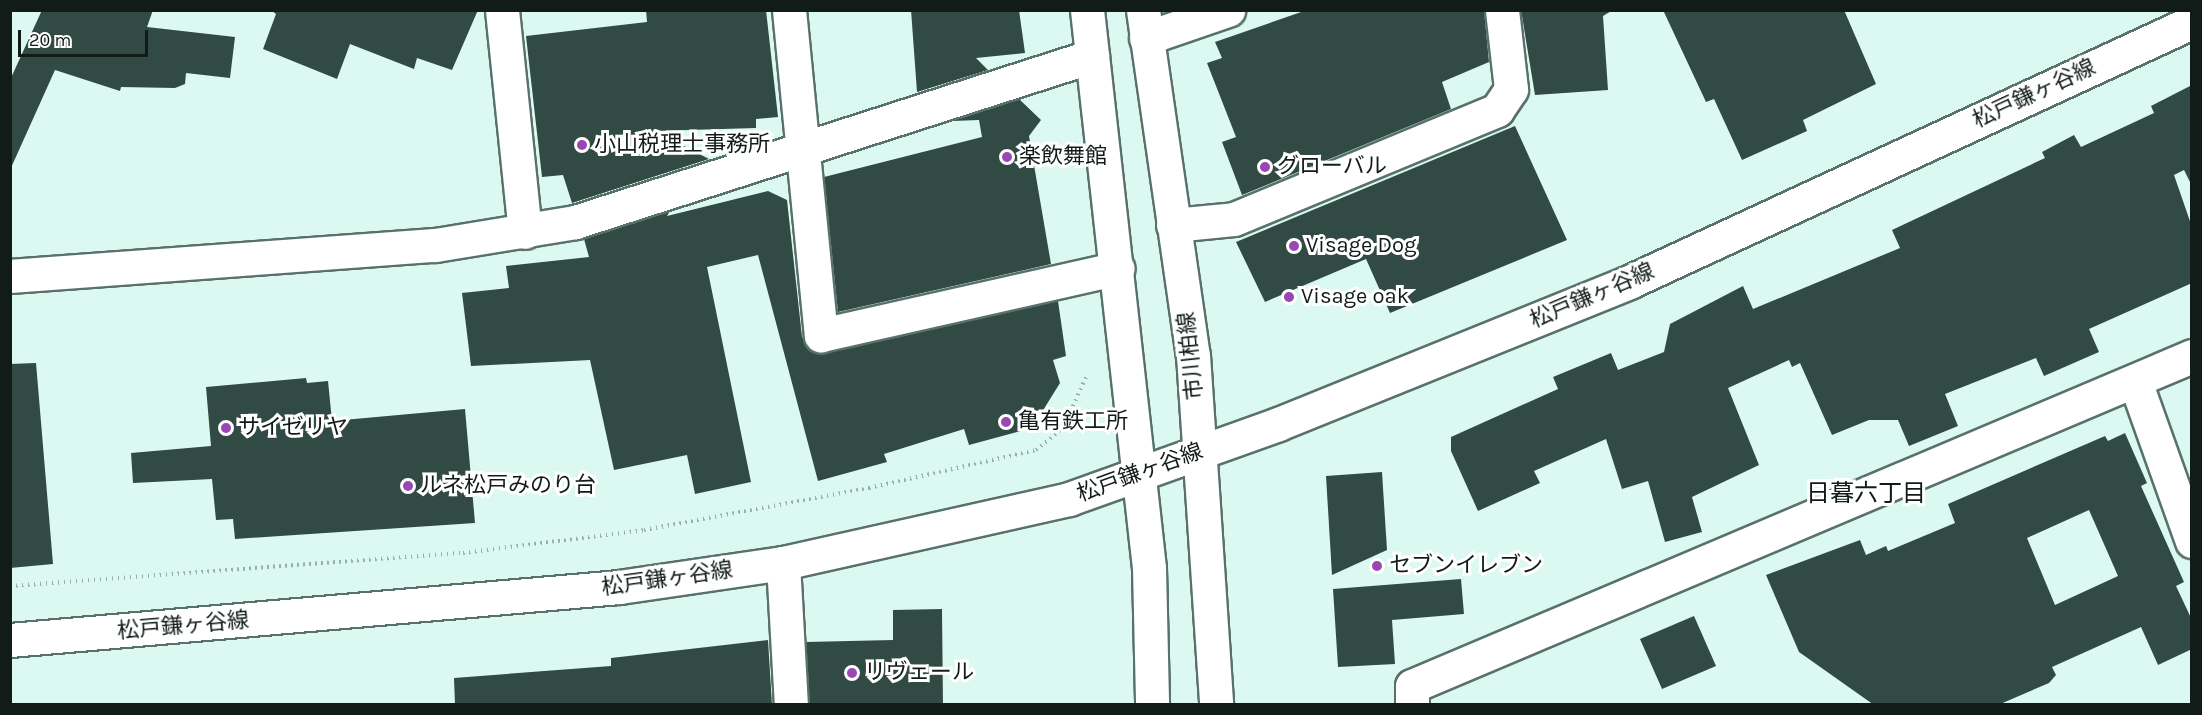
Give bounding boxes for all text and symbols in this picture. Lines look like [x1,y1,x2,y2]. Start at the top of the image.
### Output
scale bar [21,18,152,56]
text: 20 m [29,29,71,51]
street label: 松戸鎌ヶ谷線 [1969,54,2099,134]
place label: 小山税理士事務所 [594,132,770,158]
marker: 小山税理士事務所 [575,138,589,152]
place label: 楽飲舞館 [1019,144,1107,170]
marker: 楽飲舞館 [1000,150,1014,164]
place label: グローバル [1277,154,1387,180]
marker: グローバル [1258,160,1272,174]
place label: Visage Dog [1306,233,1417,259]
marker: Visage Dog [1287,239,1301,253]
street label: 松戸鎌ヶ谷線 [1526,258,1658,334]
place label: Visage oak [1301,284,1409,310]
marker: Visage oak [1282,290,1296,304]
street label: 市川柏線 [1173,311,1209,401]
place label: 亀有鉄工所 [1018,409,1128,435]
place label: サイゼリヤ [238,415,348,441]
marker: 亀有鉄工所 [999,415,1013,429]
marker: サイゼリヤ [219,421,233,435]
street label: 松戸鎌ヶ谷線 [1073,438,1207,508]
place label: ルネ松戸みのり台 [420,473,596,499]
marker: ルネ松戸みのり台 [401,479,415,493]
district label: 日暮六丁目 [1806,480,1926,508]
place label: セブンイレブン [1389,553,1543,579]
street label: 松戸鎌ヶ谷線 [600,557,734,601]
marker: セブンイレブン [1370,559,1384,573]
street label: 松戸鎌ヶ谷線 [116,607,250,645]
place label: リヴェール [864,660,974,686]
marker: リヴェール [845,666,859,680]

